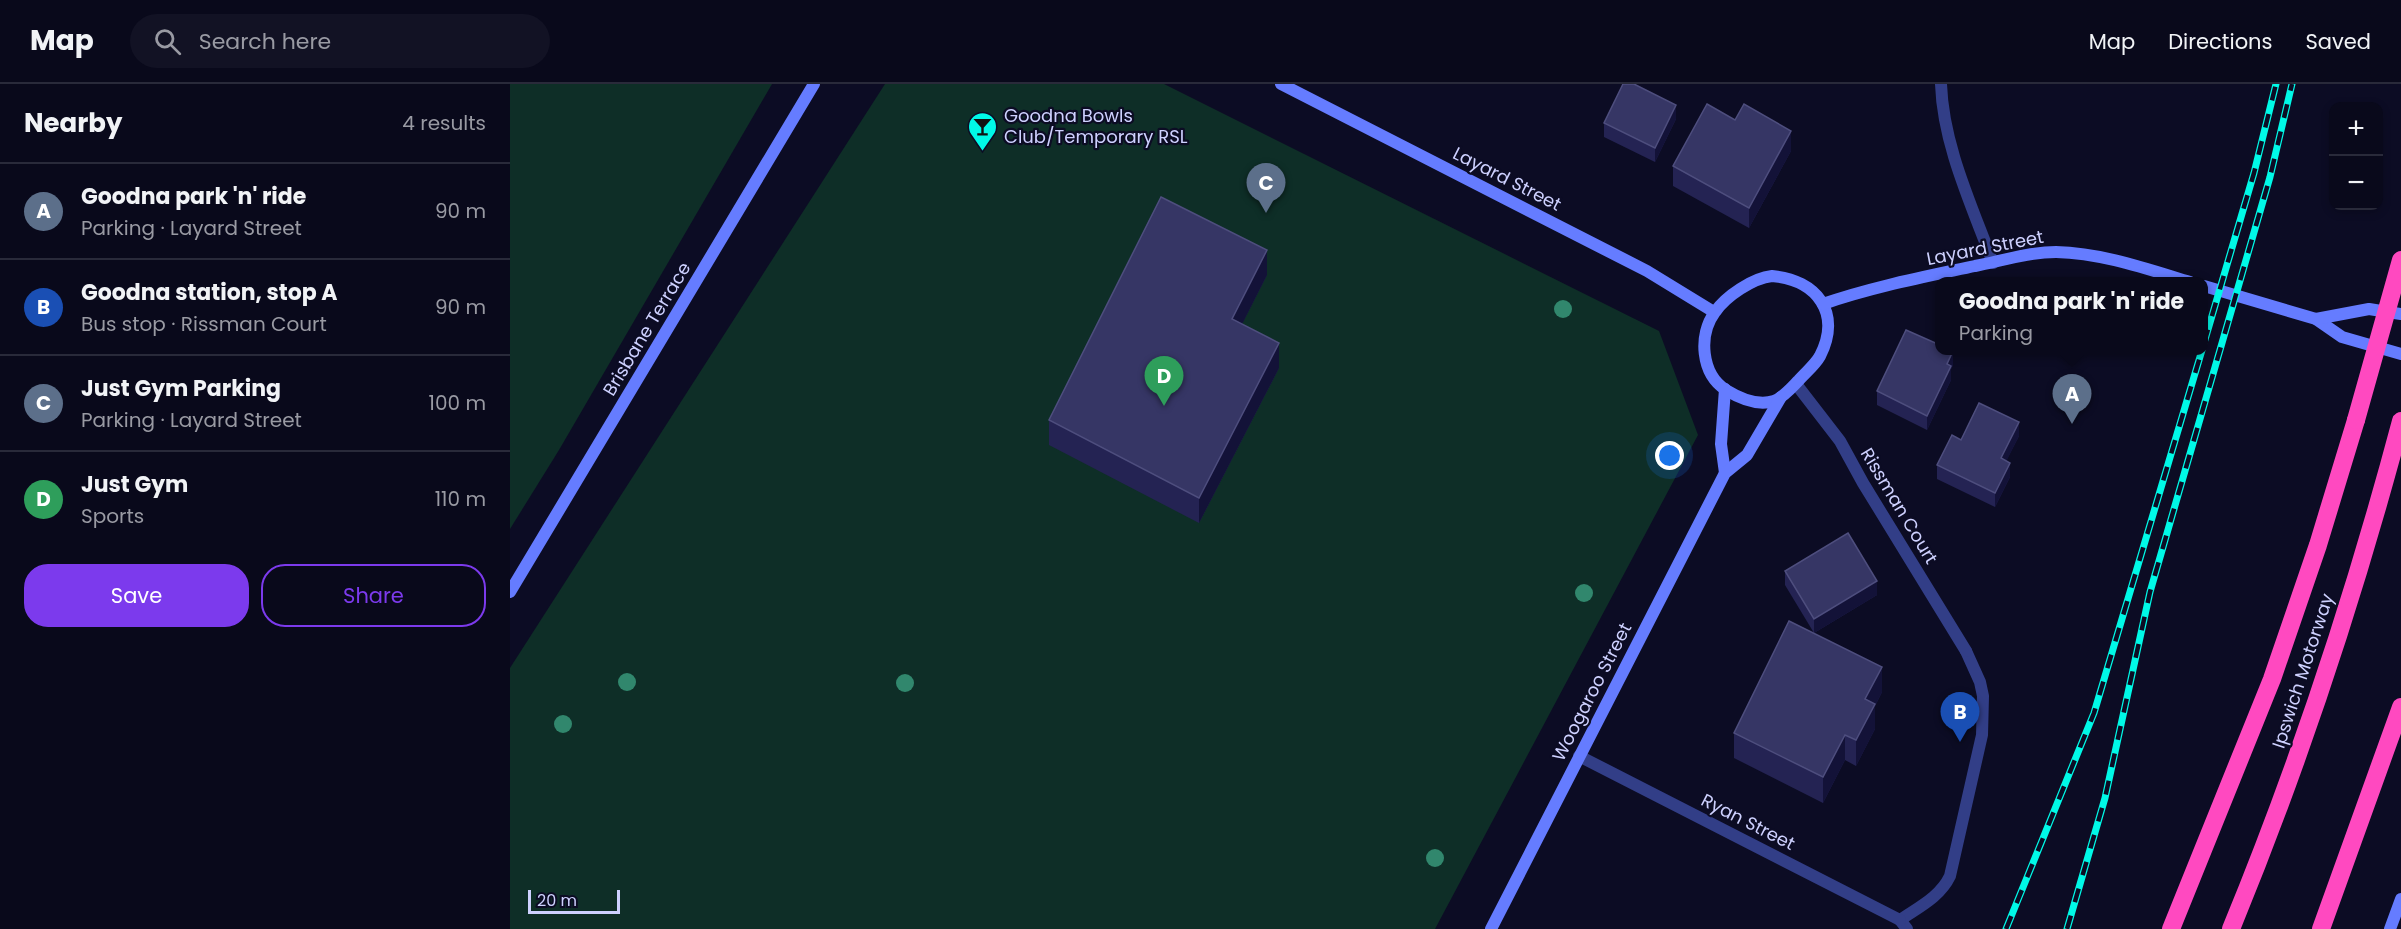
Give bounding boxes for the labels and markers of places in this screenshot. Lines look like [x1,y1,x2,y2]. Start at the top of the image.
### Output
place label: Goodna Bowls Club/Temporary RSL [1004,103,1188,149]
bar icon: Goodna Bowls Club/Temporary RSL [967,110,999,152]
pin: C [1246,164,1286,213]
pin: D [1144,356,1184,406]
pin: A [2052,374,2092,424]
pin: B [1940,692,1980,742]

